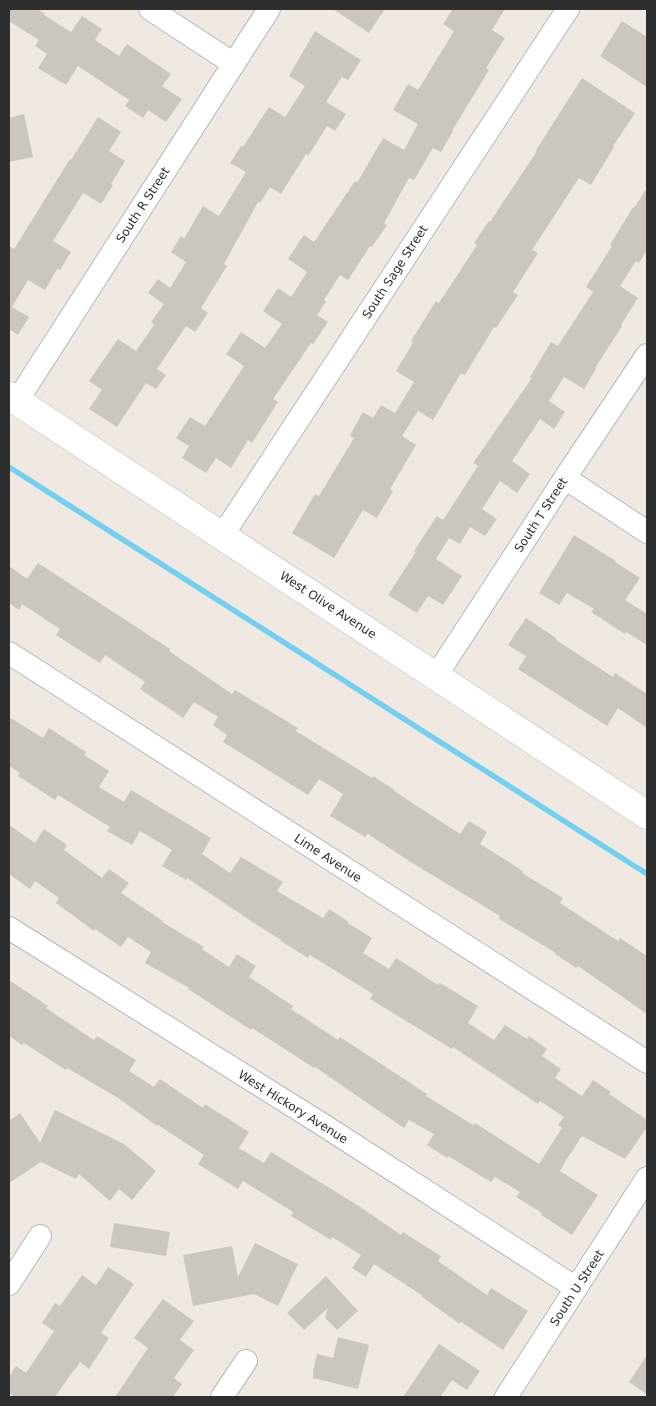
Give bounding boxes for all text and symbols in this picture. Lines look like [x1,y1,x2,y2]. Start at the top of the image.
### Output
street label: South R Street [113,164,173,245]
street label: South Sage Street [359,222,431,321]
street label: South T Street [512,475,571,555]
street label: West Olive Avenue [277,569,379,641]
street label: Lime Avenue [292,831,364,885]
street label: West Hickory Avenue [236,1068,350,1146]
street label: South U Street [547,1247,607,1329]

